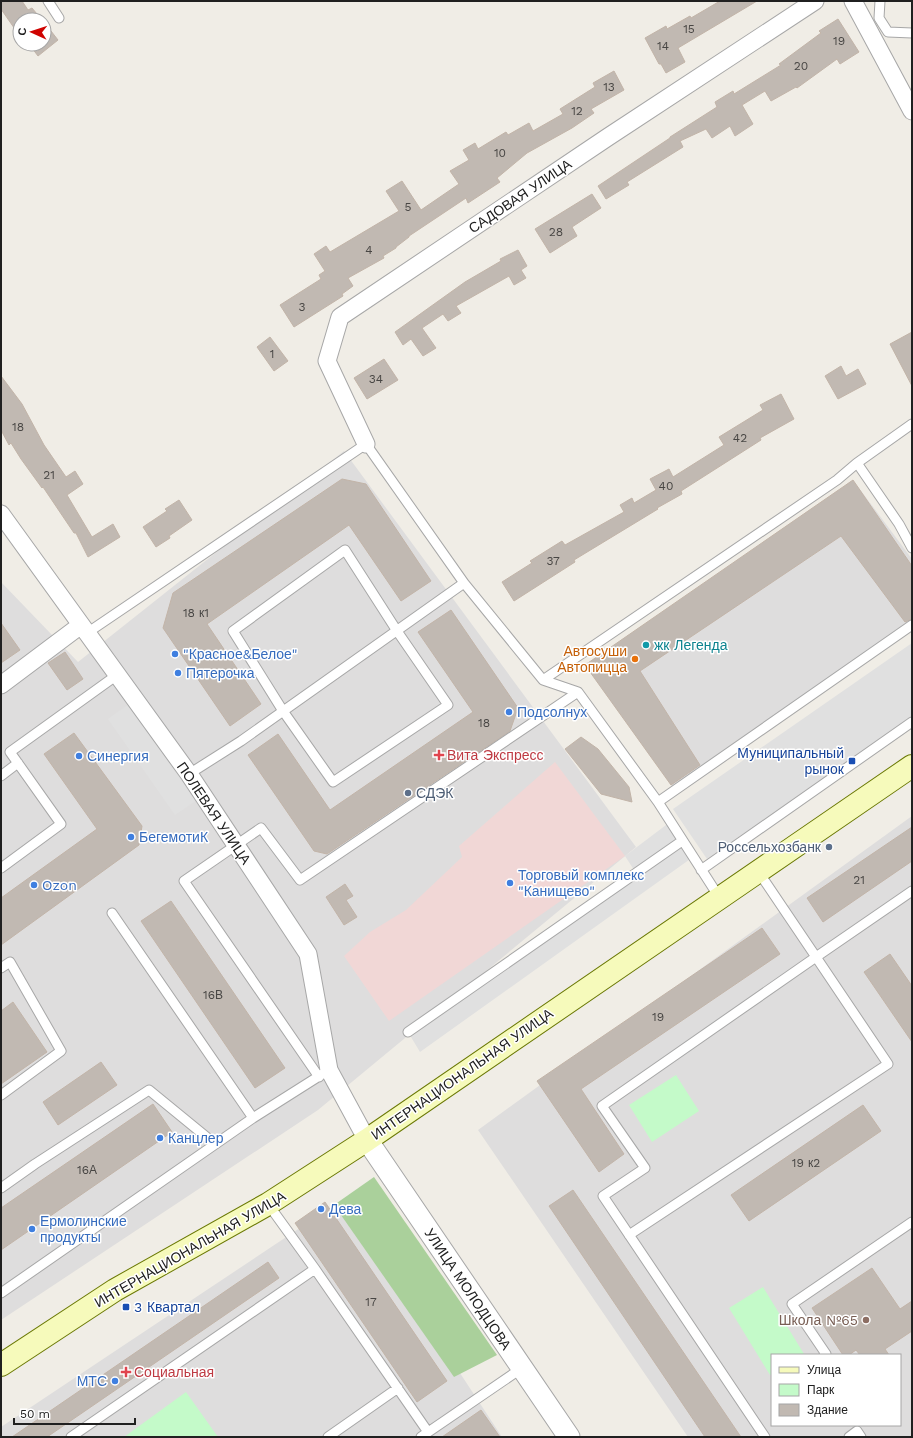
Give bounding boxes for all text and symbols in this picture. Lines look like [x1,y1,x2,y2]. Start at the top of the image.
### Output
north arrow [12,12,52,52]
house number: 15 [683,22,695,36]
text: С [16,27,29,36]
house number: 19 [833,34,845,48]
house number: 14 [657,39,669,53]
house number: 20 [794,59,808,73]
house number: 13 [603,80,615,94]
house number: 12 [571,104,583,118]
house number: 10 [494,146,506,160]
street label: САДОВАЯ УЛИЦА [466,155,575,236]
house number: 5 [405,200,412,214]
house number: 28 [549,225,563,239]
house number: 4 [365,243,373,257]
house number: 3 [299,300,306,314]
house number: 1 [270,347,274,361]
house number: 34 [369,372,383,386]
house number: 18 [12,420,24,434]
house number: 42 [733,431,747,445]
house number: 21 [43,468,55,482]
house number: 40 [659,479,673,493]
house number: 37 [546,554,560,568]
house number: 18 к1 [183,606,209,620]
place label: жк Легенда [654,637,728,653]
marker: жк Легенда [641,640,651,650]
place label: Автосуши Автопицца [557,643,627,675]
place label: "Красное&Белое" [183,646,297,662]
marker: "Красное&Белое" [170,649,180,659]
marker: Автосуши Автопицца [630,654,640,664]
place label: Пятерочка [186,665,255,681]
marker: Пятерочка [173,668,183,678]
place label: Подсолнух [517,704,587,720]
marker: Подсолнух [504,707,514,717]
house number: 18 [478,716,490,730]
place label: Муниципальный рынок [737,745,845,777]
place label: Вита Экспресс [447,747,543,763]
place label: Синергия [87,748,149,764]
marker: Вита Экспресс [434,750,444,760]
marker: Синергия [74,751,84,761]
marker: Муниципальный рынок [847,756,857,766]
street label: ПОЛЕВАЯ УЛИЦА [174,759,254,868]
place label: СДЭК [416,785,454,801]
marker: СДЭК [403,788,413,798]
place label: БегемотиК [139,829,209,845]
marker: БегемотиК [126,832,136,842]
place label: Россельхозбанк [718,839,822,855]
marker: Россельхозбанк [824,842,834,852]
place label: Торговый комплекс "Канищево" [518,867,644,899]
house number: 21 [853,873,865,887]
place label: Ozon [42,877,77,893]
marker: Торговый комплекс "Канищево" [505,878,515,888]
marker: Ozon [29,880,39,890]
house number: 16В [203,988,223,1002]
street label: ИНТЕРНАЦИОНАЛЬНАЯ УЛИЦА [368,1005,556,1143]
house number: 19 [652,1010,664,1024]
place label: Канцлер [168,1130,224,1146]
marker: Канцлер [155,1133,165,1143]
house number: 19 к2 [792,1156,820,1170]
house number: 16А [77,1163,97,1177]
street label: ИНТЕРНАЦИОНАЛЬНАЯ УЛИЦА [92,1187,289,1310]
place label: Дева [329,1201,362,1217]
marker: Дева [316,1204,326,1214]
place label: Ермолинские продукты [40,1213,127,1245]
marker: Ермолинские продукты [27,1224,37,1234]
street label: УЛИЦА МОЛОДЦОВА [421,1225,515,1353]
house number: 17 [365,1295,377,1309]
place label: 3 Квартал [134,1299,200,1315]
marker: 3 Квартал [121,1302,131,1312]
place label: Школа №65 [779,1312,858,1328]
marker: Школа №65 [861,1315,871,1325]
legend [771,1354,901,1426]
text: Улица [807,1363,841,1377]
place label: Социальная [134,1364,214,1380]
marker: Социальная [121,1367,131,1377]
place label: МТС [77,1373,107,1389]
marker: МТС [110,1376,120,1386]
text: Парк [807,1383,835,1397]
scale bar [14,1400,135,1426]
text: Здание [807,1403,848,1417]
text: 50 m [20,1407,50,1421]

